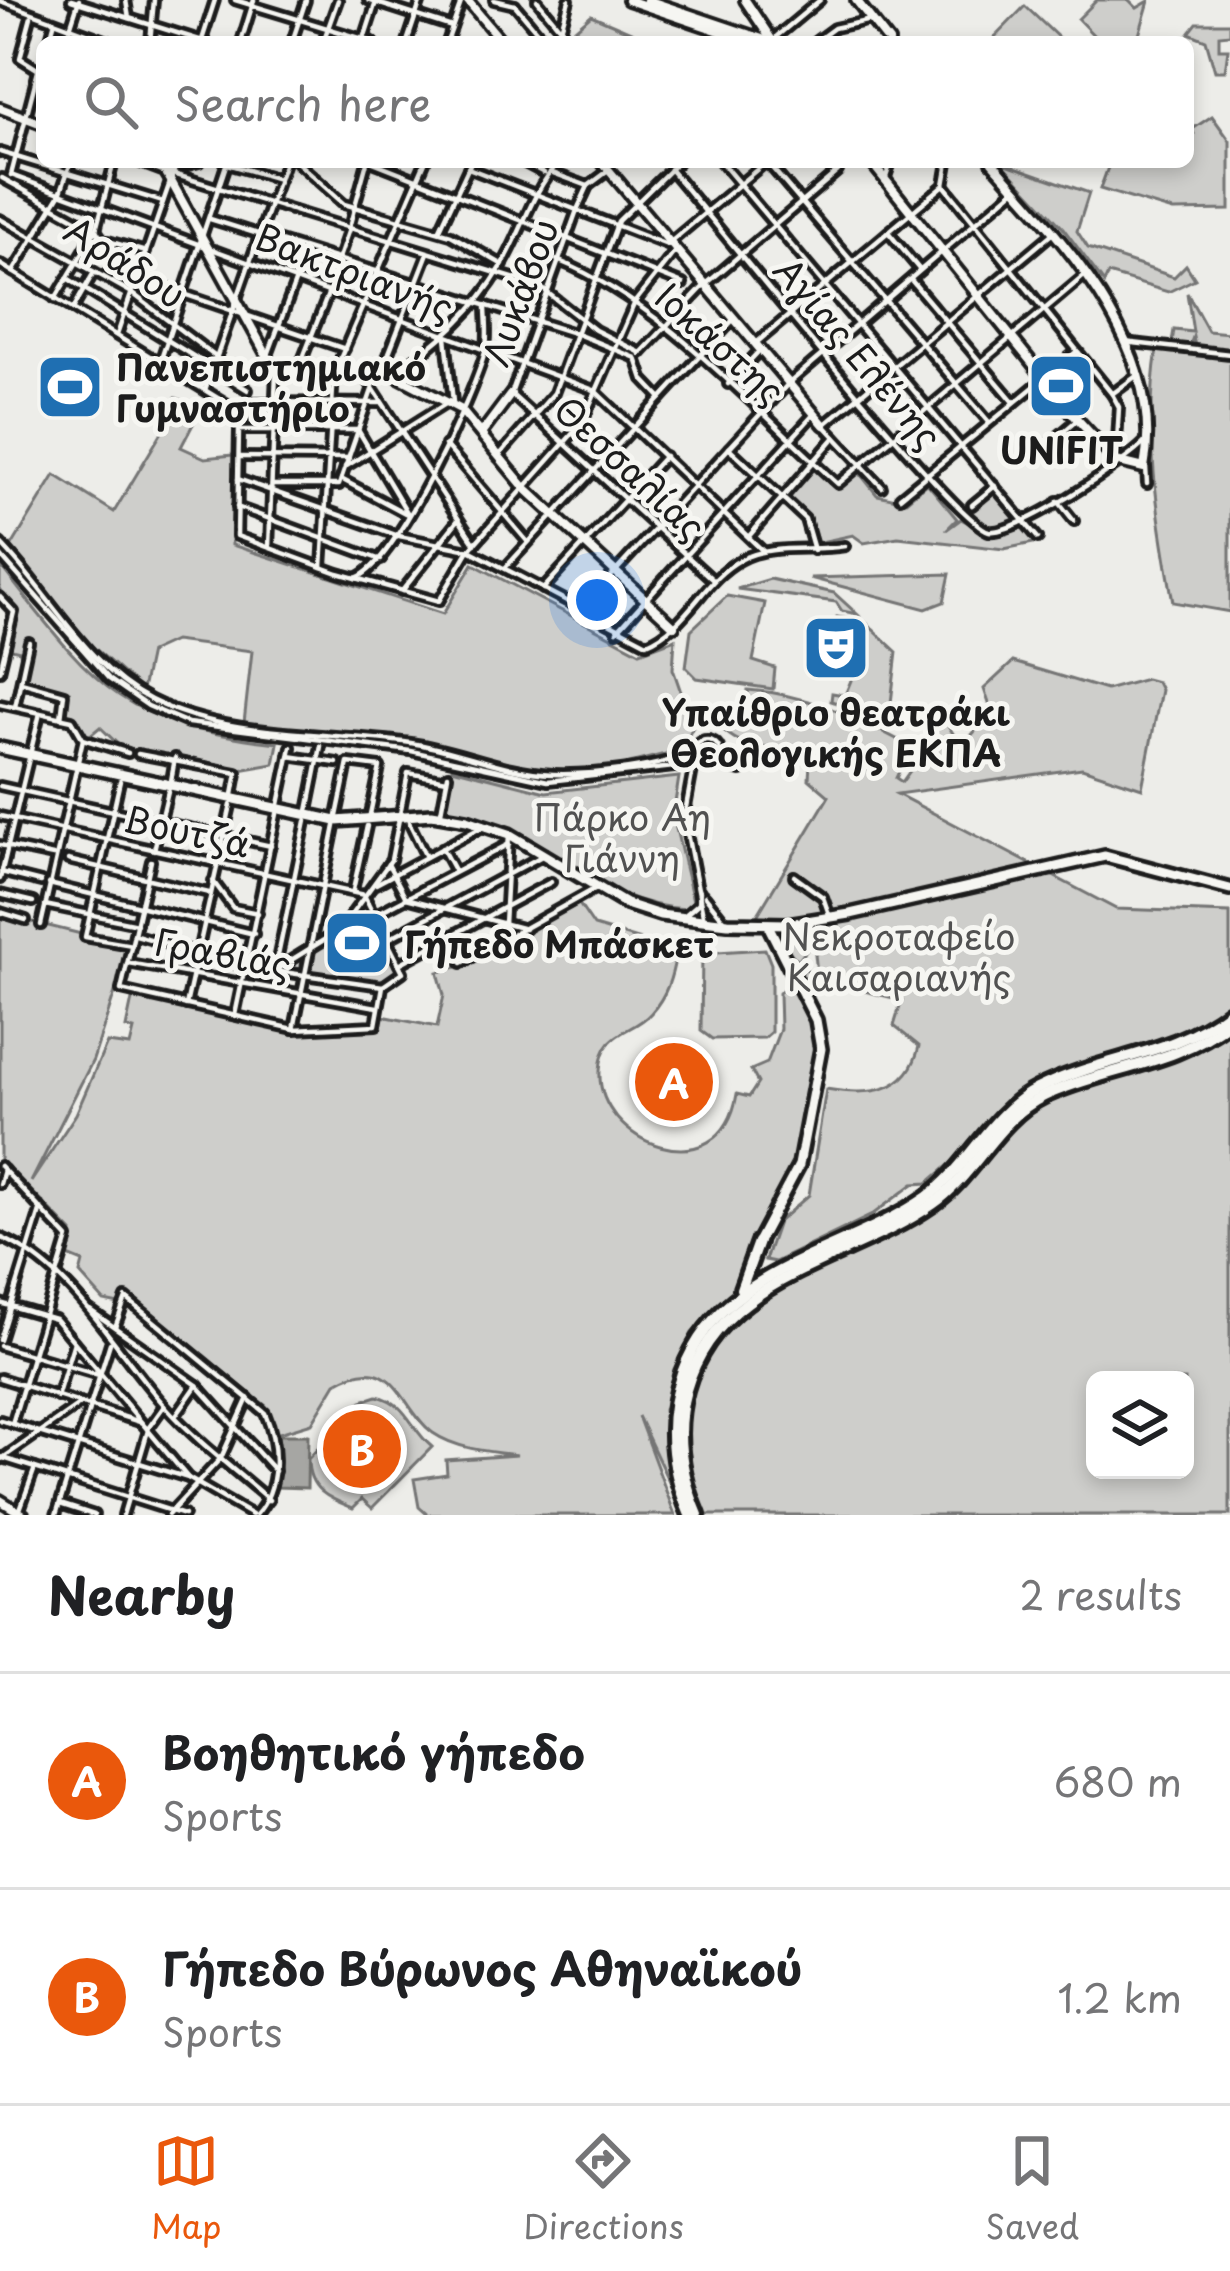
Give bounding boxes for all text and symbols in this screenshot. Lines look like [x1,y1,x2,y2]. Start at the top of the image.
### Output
search box [36,36,1194,168]
text: Search here [174,68,431,136]
icon: search [78,69,144,135]
street label: Αράδου [55,202,197,320]
street label: Βακτριανής [248,209,462,333]
street label: Λυκάβου [467,211,571,373]
street label: Αγίας Ελένης [762,244,956,460]
street label: Ιοκάστης [644,270,798,416]
place label: Πανεπιστημιακό Γυμναστήριο [116,339,426,434]
sports icon: UNIFIT [1026,351,1096,421]
sports icon: Πανεπιστημιακό Γυμναστήριο [35,352,105,422]
street label: Θεσσαλίας [543,382,719,552]
place label: UNIFIT [999,422,1123,476]
your location [567,570,627,630]
theatre icon: Υπαίθριο θεατράκι Θεολογικής ΕΚΠΑ [801,613,871,683]
place label: Υπαίθριο θεατράκι Θεολογικής ΕΚΠΑ [662,684,1010,779]
park label: Πάρκο Αη Γιάννη [533,789,711,884]
street label: Βουτζά [119,790,255,870]
sports icon: Γήπεδο Μπάσκετ [322,908,392,978]
park label: Νεκροταφείο Καισαριανής [783,908,1015,1003]
street label: Γραβιάς [151,913,295,991]
place label: Γήπεδο Μπάσκετ [404,916,714,970]
pin: A [635,1037,713,1127]
map controls [1086,1371,1194,1479]
button: layers [1086,1371,1194,1479]
pin: B [323,1404,401,1494]
text: Nearby [48,1555,235,1632]
text: 2 results [1020,1564,1182,1623]
text: Βοηθητικό γήπεδο [162,1717,585,1785]
text: A [72,1751,102,1810]
text: 680 m [1054,1751,1182,1810]
text: Sports [162,1785,282,1844]
text: Γήπεδο Βύρωνος Αθηναϊκού [162,1933,803,2001]
text: B [74,1967,100,2026]
text: 1.2 km [1058,1967,1182,2026]
text: Sports [162,2001,282,2060]
tab: Map [151,2128,221,2250]
tab: Directions [523,2128,684,2250]
tab: Saved [985,2128,1079,2250]

